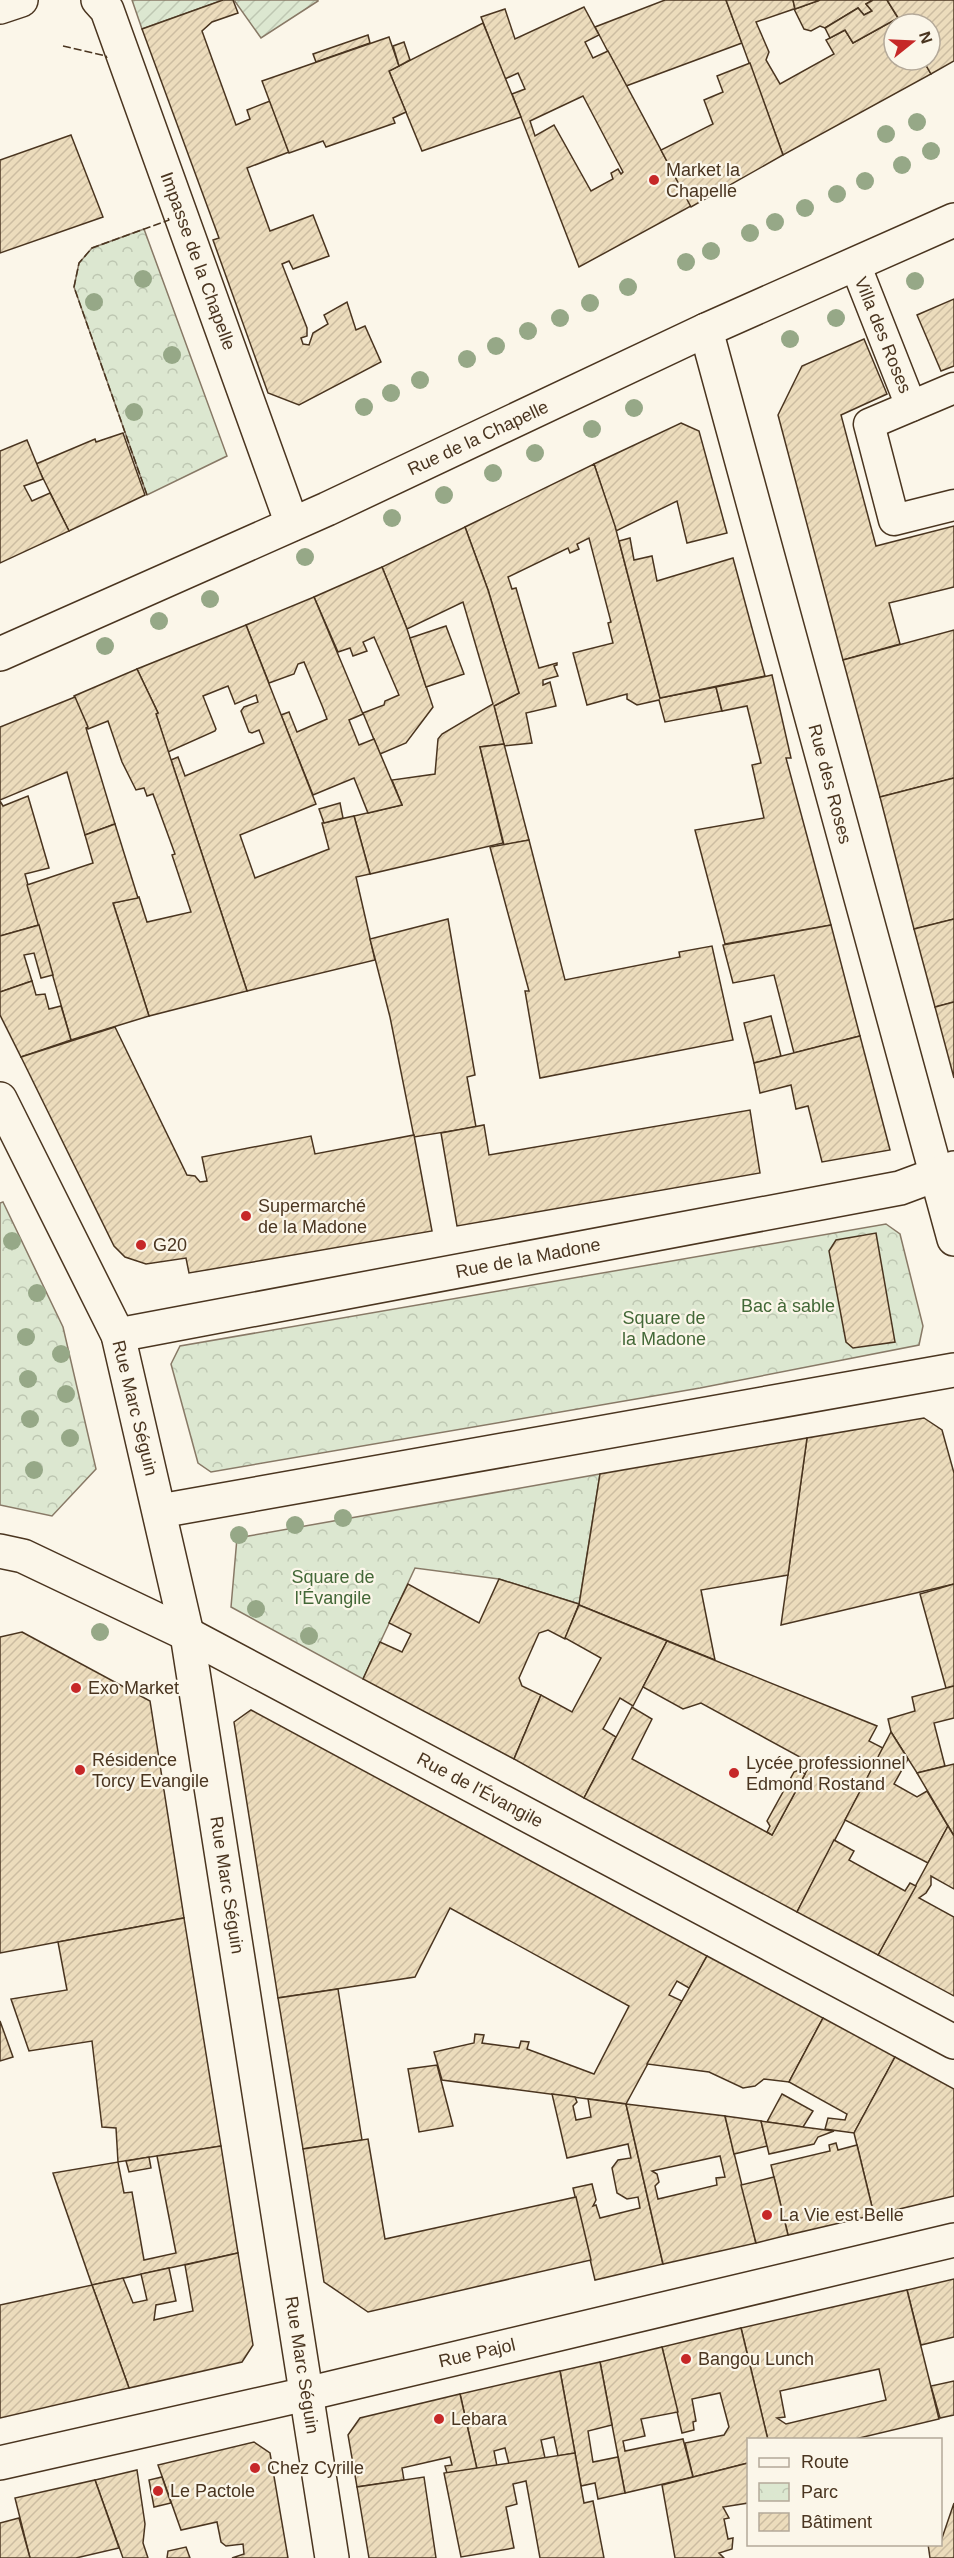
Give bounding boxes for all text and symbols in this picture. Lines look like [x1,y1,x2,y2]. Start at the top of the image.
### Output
north arrow [882,12,942,72]
text: N [916,29,936,46]
place label: Market la Chapelle [666,160,741,201]
street label: Impasse de la Chapelle [156,169,240,353]
marker: Market la Chapelle [647,173,661,187]
street label: Villa des Roses [851,274,915,396]
street label: Rue de la Chapelle [404,397,552,479]
street label: Rue des Roses [804,722,856,846]
place label: Supermarché de la Madone [258,1196,367,1237]
marker: Supermarché de la Madone [239,1209,253,1223]
street label: Rue de la Madone [454,1234,602,1282]
place label: G20 [153,1235,187,1255]
marker: G20 [134,1238,148,1252]
park label: Bac à sable [741,1296,835,1316]
park label: Square de la Madone [622,1308,706,1349]
street label: Rue Marc Séguin [108,1338,162,1478]
park label: Square de l'Évangile [291,1567,375,1608]
place label: Exo Market [88,1678,179,1698]
marker: Exo Market [69,1681,83,1695]
street label: Rue de l'Évangile [414,1748,546,1832]
place label: Résidence Torcy Evangile [92,1750,209,1791]
place label: Lycée professionnel Edmond Rostand [746,1753,905,1794]
marker: Résidence Torcy Evangile [73,1763,87,1777]
marker: Lycée professionnel Edmond Rostand [727,1766,741,1780]
street label: Rue Marc Séguin [206,1815,248,1955]
place label: La Vie est Belle [779,2205,904,2225]
marker: La Vie est Belle [760,2208,774,2222]
street label: Rue Marc Séguin [281,2295,323,2435]
street label: Rue Pajol [437,2334,517,2372]
place label: Bangou Lunch [698,2349,814,2369]
marker: Bangou Lunch [679,2352,693,2366]
place label: Lebara [451,2409,508,2429]
marker: Lebara [432,2412,446,2426]
legend [747,2438,942,2546]
text: Route [801,2452,849,2472]
place label: Chez Cyrille [267,2458,364,2478]
marker: Chez Cyrille [248,2461,262,2475]
place label: Le Pactole [170,2481,255,2501]
text: Parc [801,2482,838,2502]
marker: Le Pactole [151,2484,165,2498]
text: Bâtiment [801,2512,872,2532]

